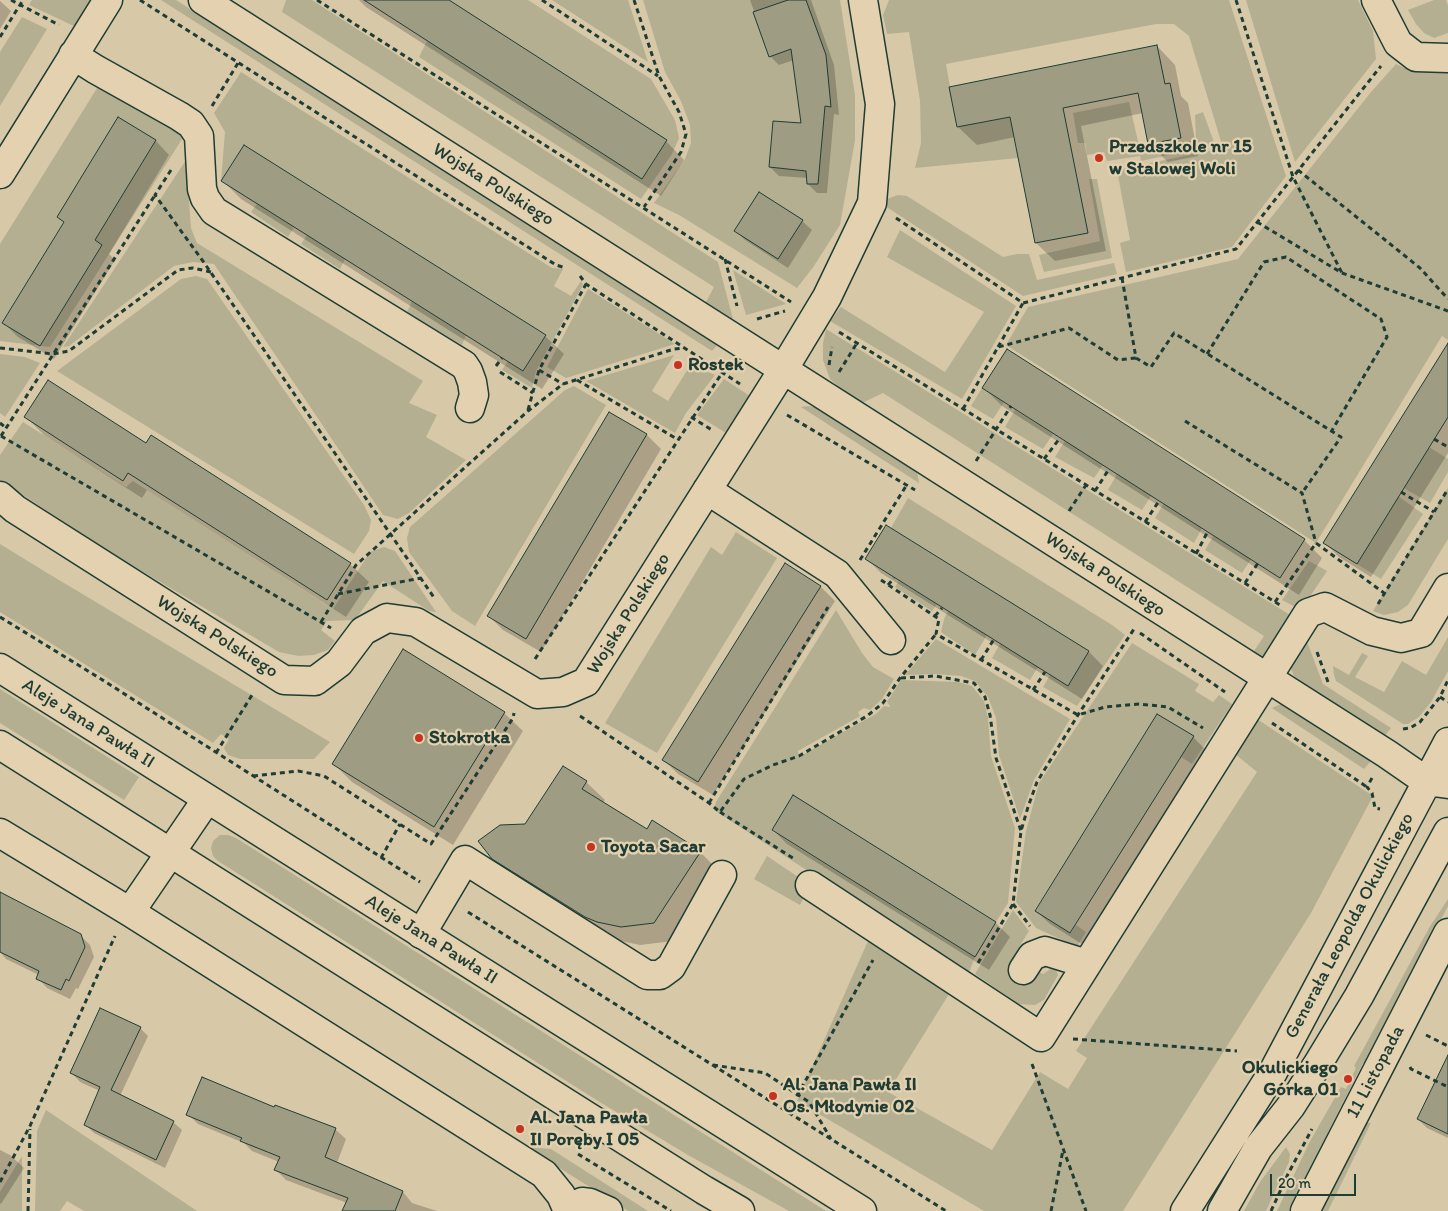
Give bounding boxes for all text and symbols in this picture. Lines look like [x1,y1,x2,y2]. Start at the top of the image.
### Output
place label: Przedszkole nr 15 w Stalowej Woli [1109,136,1252,180]
street label: Wojska Polskiego [428,138,558,232]
marker: Przedszkole nr 15 w Stalowej Woli [1093,152,1105,164]
place label: Rostek [688,354,743,376]
marker: Rostek [672,359,684,371]
street label: Wojska Polskiego [1040,528,1170,622]
street label: Wojska Polskiego [582,549,676,679]
street label: Wojska Polskiego [152,590,282,684]
street label: Aleje Jana Pawła II [18,674,158,774]
place label: Stokrotka [429,727,510,749]
marker: Stokrotka [413,732,425,744]
street label: Generała Leopolda Okulickiego [1281,809,1419,1043]
place label: Toyota Sacar [601,836,705,858]
marker: Toyota Sacar [585,841,597,853]
street label: Aleje Jana Pawła II [361,890,501,990]
street label: 11 Listopada [1342,1022,1410,1122]
place label: Okulickiego Górka 01 [1242,1057,1338,1101]
marker: Okulickiego Górka 01 [1342,1073,1354,1085]
place label: Al. Jana Pawła II Os. Młodynie 02 [783,1074,917,1118]
marker: Al. Jana Pawła II Os. Młodynie 02 [767,1090,779,1102]
place label: Al. Jana Pawła II Poręby I 05 [530,1107,647,1151]
marker: Al. Jana Pawła II Poręby I 05 [514,1123,526,1135]
scale bar [1273,1164,1359,1196]
text: 20 m [1278,1174,1311,1192]

